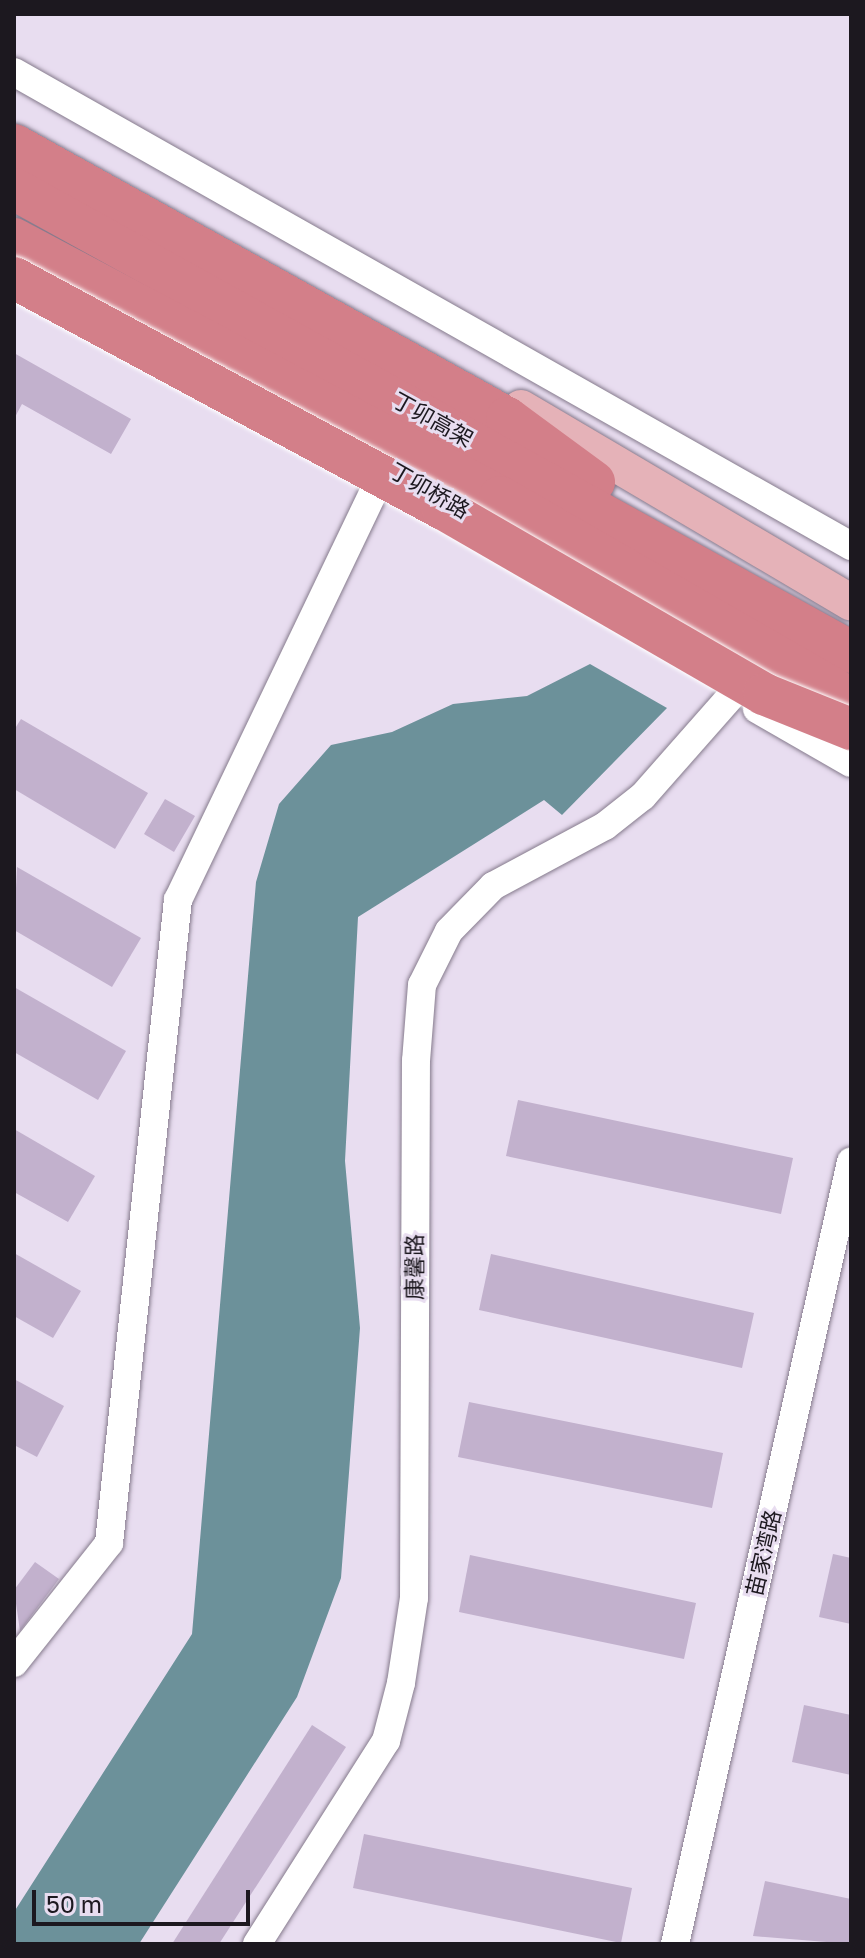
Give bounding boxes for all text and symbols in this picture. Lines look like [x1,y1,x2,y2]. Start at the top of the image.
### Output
street label: 丁卯高架 [388,386,478,452]
street label: 丁卯桥路 [385,457,475,523]
street label: 康馨路 [401,1234,427,1300]
street label: 苗家湾路 [740,1507,786,1599]
scale bar [36,1874,254,1924]
text: 50 m [46,1889,102,1918]

